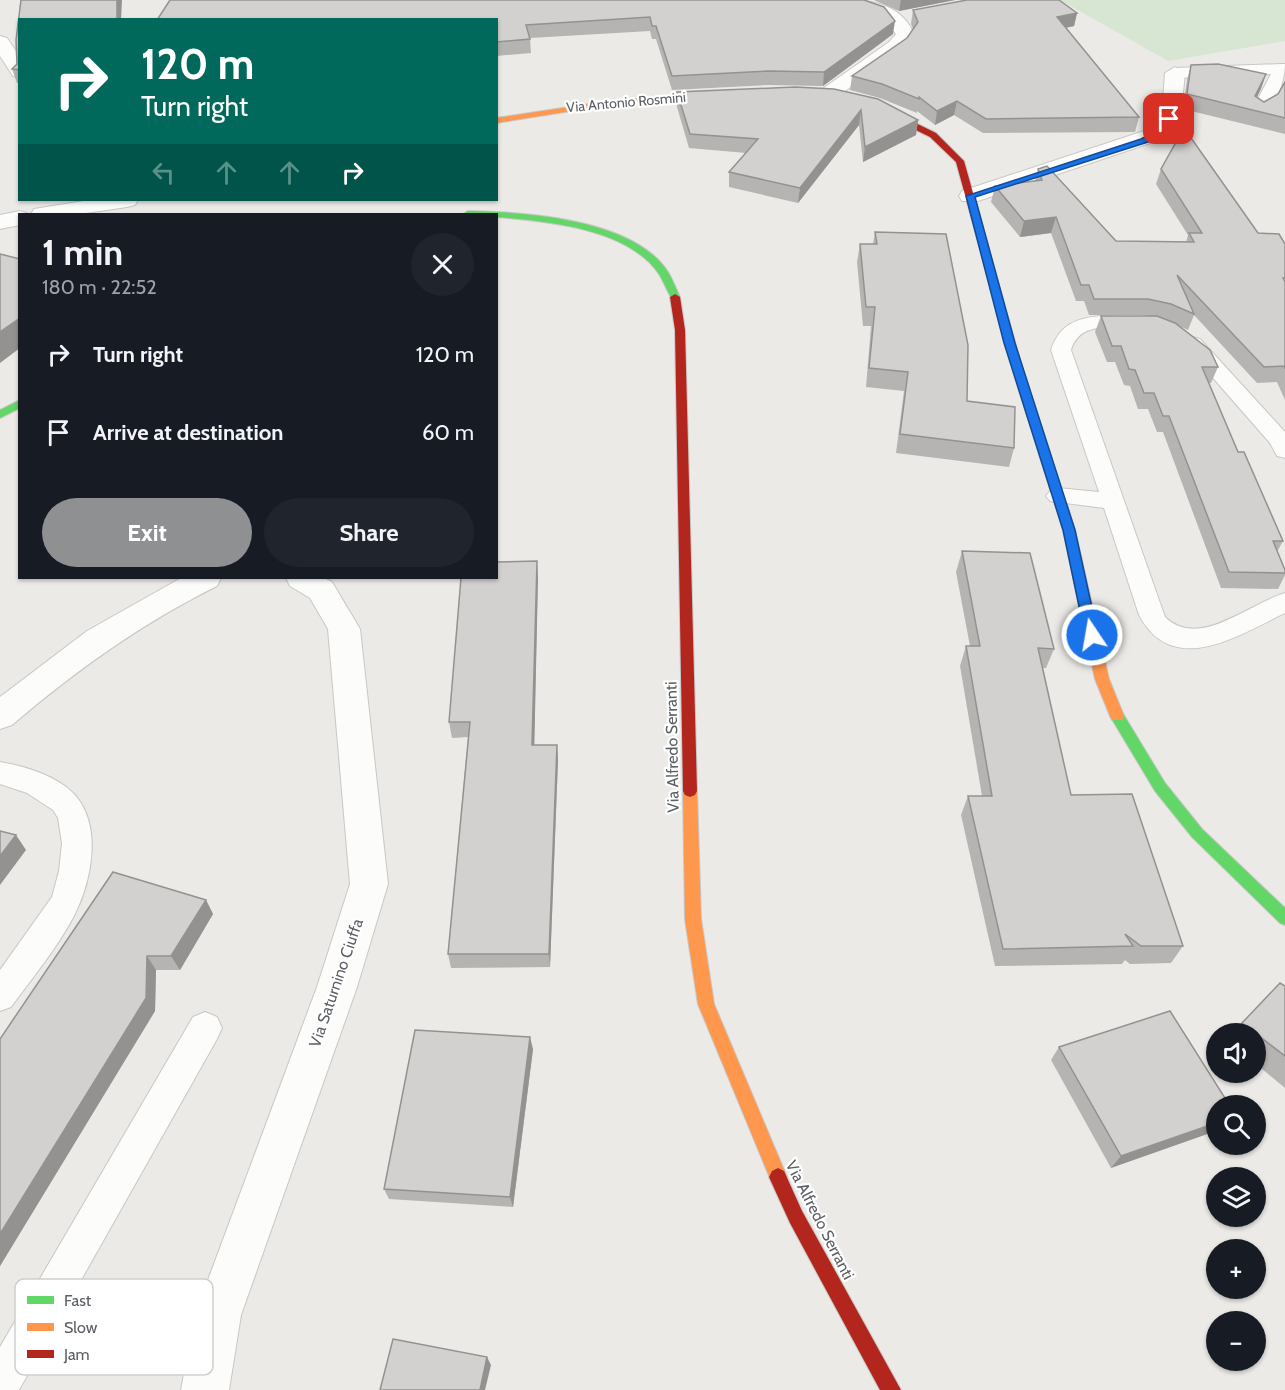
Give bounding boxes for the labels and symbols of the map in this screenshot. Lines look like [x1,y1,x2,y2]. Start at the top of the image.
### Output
street label: Via Antonio Rosmini [565,88,687,116]
pin [1143,93,1194,144]
position arrow [1060,603,1124,667]
street label: Via Alfredo Serranti [661,681,683,813]
street label: Via Saturnino Ciuffa [305,916,367,1050]
street label: Via Alfredo Serranti [782,1157,858,1283]
legend [15,1279,213,1375]
text: Fast [64,1291,92,1310]
text: Slow [64,1318,98,1337]
text: Jam [63,1345,90,1364]

